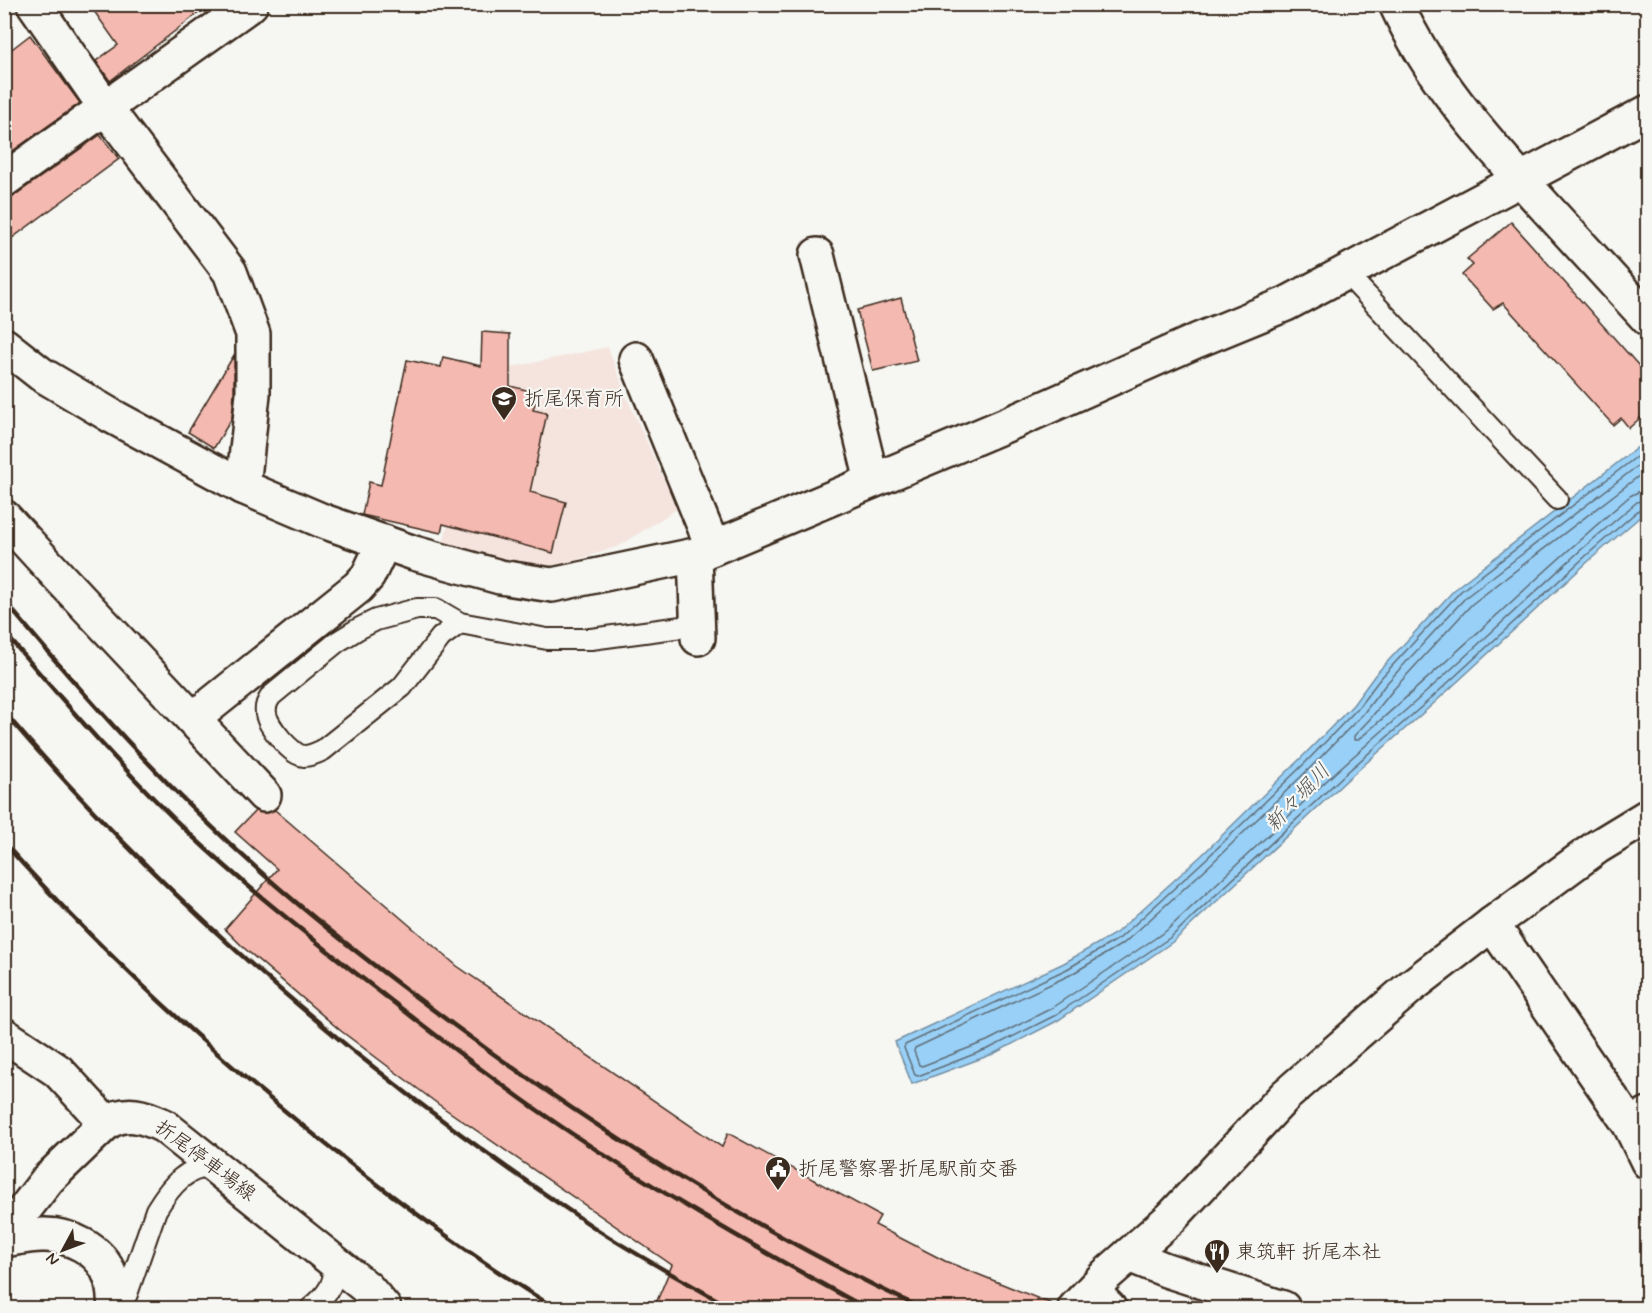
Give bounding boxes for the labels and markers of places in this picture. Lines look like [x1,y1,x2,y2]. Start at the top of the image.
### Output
school or university icon: 折尾保育所 [489,384,519,422]
place label: 折尾保育所 [524,386,624,413]
public building icon: 折尾警察署折尾駅前交番 [763,1154,793,1192]
place label: 折尾警察署折尾駅前交番 [798,1156,1018,1183]
restaurant icon: 東筑軒 折尾本社 [1202,1237,1232,1275]
place label: 東筑軒 折尾本社 [1236,1239,1381,1266]

